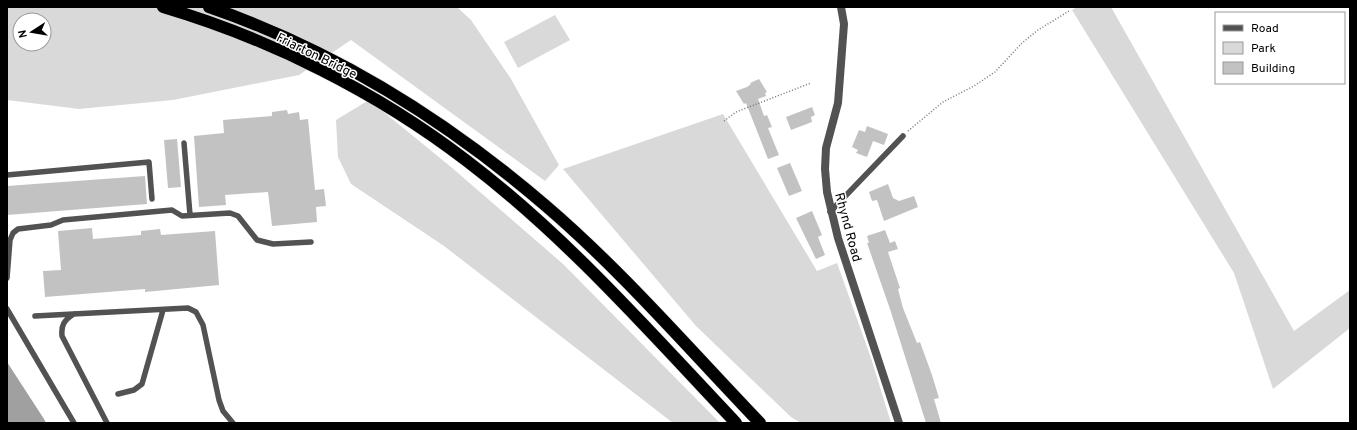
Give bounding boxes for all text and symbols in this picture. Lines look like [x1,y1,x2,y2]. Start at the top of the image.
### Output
north arrow [12,12,52,52]
legend [1215,12,1345,84]
text: Road [1251,21,1279,37]
text: N [16,29,31,39]
street label: Friarton Bridge [273,30,359,83]
text: Park [1251,41,1276,57]
text: Building [1251,61,1295,77]
street label: Rhynd Road [830,191,864,264]

